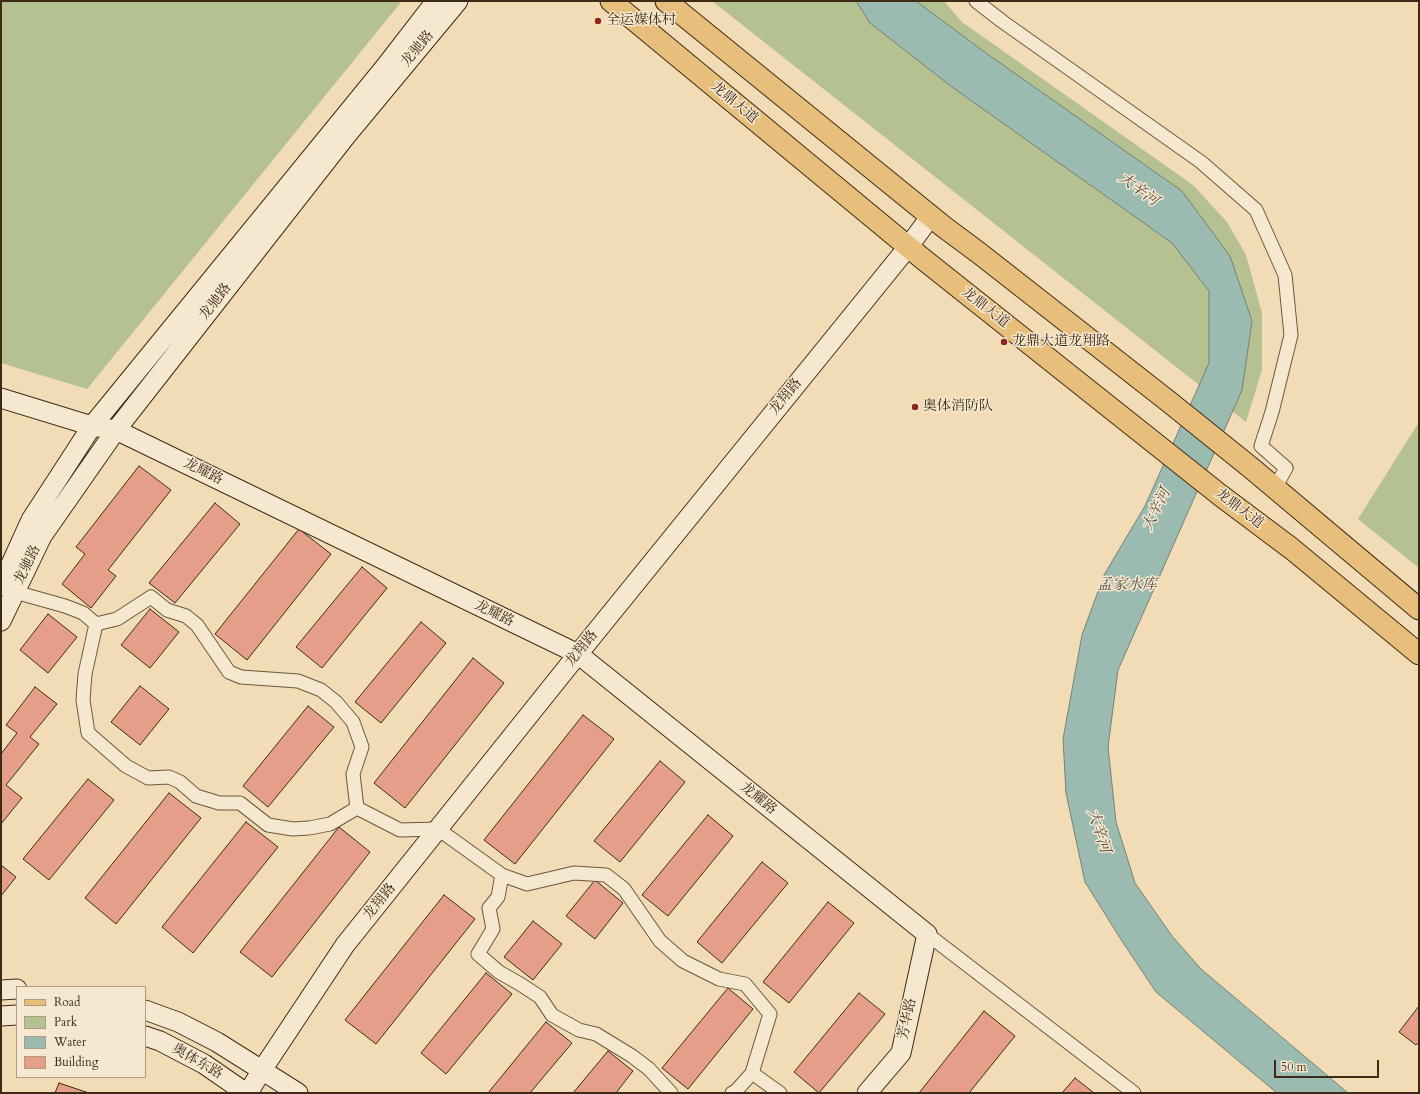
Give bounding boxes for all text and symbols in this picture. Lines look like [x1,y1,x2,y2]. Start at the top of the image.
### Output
place label: 全运媒体村 [606,13,676,29]
marker: 全运媒体村 [593,16,603,26]
street label: 龙驰路 [398,28,438,70]
street label: 龙鼎大道 [707,79,761,127]
water label: 大辛河 [1115,169,1161,211]
street label: 龙驰路 [196,280,236,324]
street label: 龙鼎大道 [958,284,1012,332]
place label: 龙鼎大道龙翔路 [1012,334,1110,350]
marker: 龙鼎大道龙翔路 [999,337,1009,347]
street label: 龙翔路 [766,375,806,419]
place label: 奥体消防队 [923,399,993,415]
marker: 奥体消防队 [910,402,920,412]
street label: 龙耀路 [180,455,226,489]
street label: 龙鼎大道 [1212,485,1266,533]
water label: 大辛河 [1139,486,1175,534]
street label: 龙驰路 [11,542,45,588]
water label: 孟家水库 [1097,577,1157,595]
street label: 龙耀路 [471,597,517,631]
street label: 龙翔路 [562,627,602,671]
street label: 龙耀路 [736,779,780,819]
water label: 大辛河 [1082,807,1114,855]
street label: 龙翔路 [360,880,400,924]
legend [16,986,146,1078]
text: Road [54,994,80,1010]
street label: 芳华路 [895,997,921,1041]
text: Park [54,1014,77,1030]
text: Water [54,1034,86,1050]
street label: 奥体东路 [169,1041,225,1083]
scale bar [1276,1052,1381,1078]
text: Building [54,1054,98,1070]
text: 50 m [1281,1059,1307,1075]

